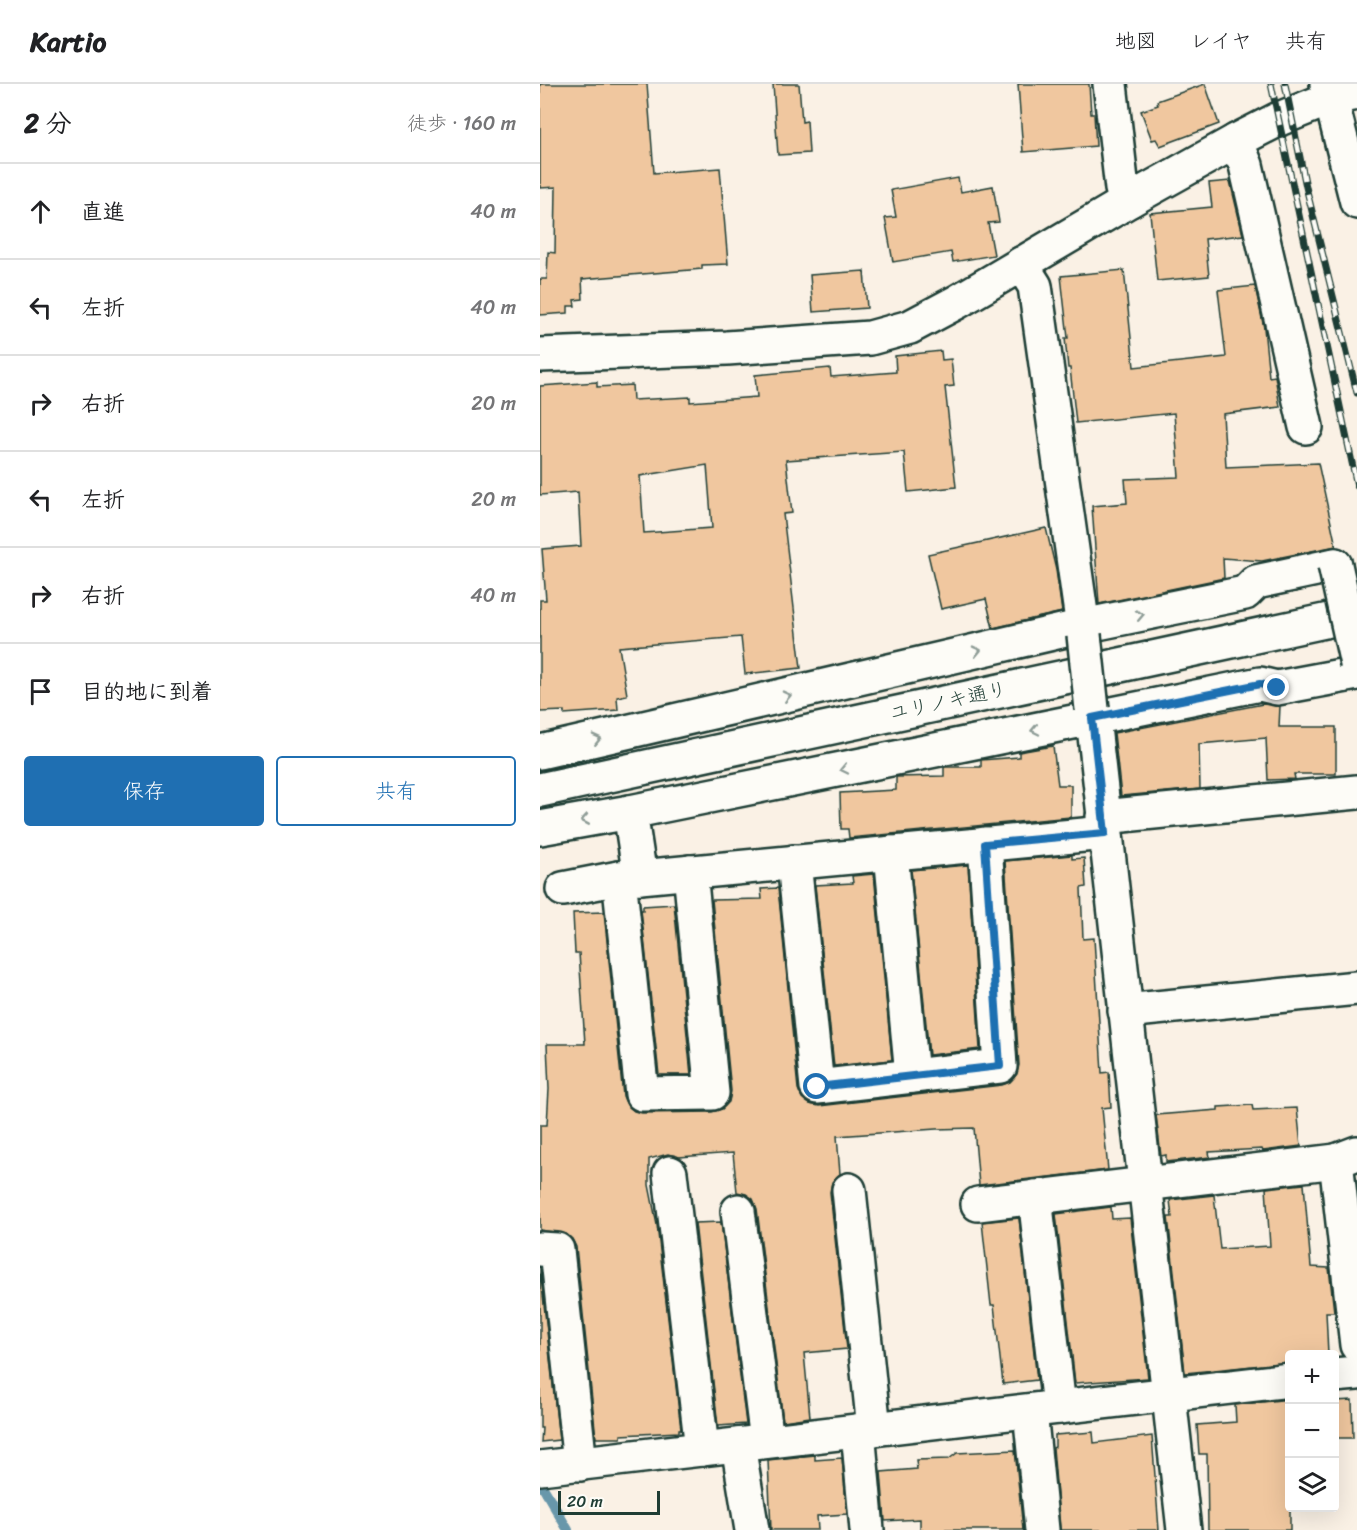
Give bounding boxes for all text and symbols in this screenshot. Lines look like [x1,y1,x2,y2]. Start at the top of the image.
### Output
text: Kartio [30,17,106,66]
text: 地図 [1115,22,1157,60]
text: レイヤ [1190,22,1252,60]
text: 共有 [1285,22,1327,60]
text: 2 分 [24,100,72,146]
text: 徒歩 · 160 m [407,106,516,141]
text: 直進 [81,192,125,231]
text: 40 m [470,194,516,229]
icon: ahead [24,195,57,228]
text: 左折 [81,288,125,327]
text: 40 m [470,290,516,325]
icon: left [24,291,57,324]
text: 右折 [81,384,125,423]
text: 20 m [471,386,516,421]
icon: right [24,387,57,420]
text: 左折 [81,480,125,519]
text: 20 m [471,482,516,517]
icon: left [24,483,57,516]
text: 右折 [81,576,125,615]
text: 40 m [470,578,516,613]
icon: right [24,579,57,612]
one-way arrow [1135,609,1145,622]
one-way arrow [972,646,982,659]
street label: ユリノキ通り [886,671,1010,731]
text: 目的地に到着 [81,672,213,711]
route end [1263,674,1289,700]
icon: arrive [24,675,57,708]
one-way arrow [782,691,792,704]
one-way arrow [1030,722,1040,735]
one-way arrow [592,733,602,746]
button: 保存 [24,756,264,826]
button: 共有 [276,756,516,826]
one-way arrow [839,762,849,775]
one-way arrow [580,814,590,826]
route start [803,1073,829,1099]
map controls [1285,1350,1339,1512]
button: + [1285,1350,1339,1404]
button: − [1285,1404,1339,1458]
button: layers [1285,1458,1339,1512]
text: 20 m [567,1487,603,1516]
scale bar [558,1488,660,1516]

